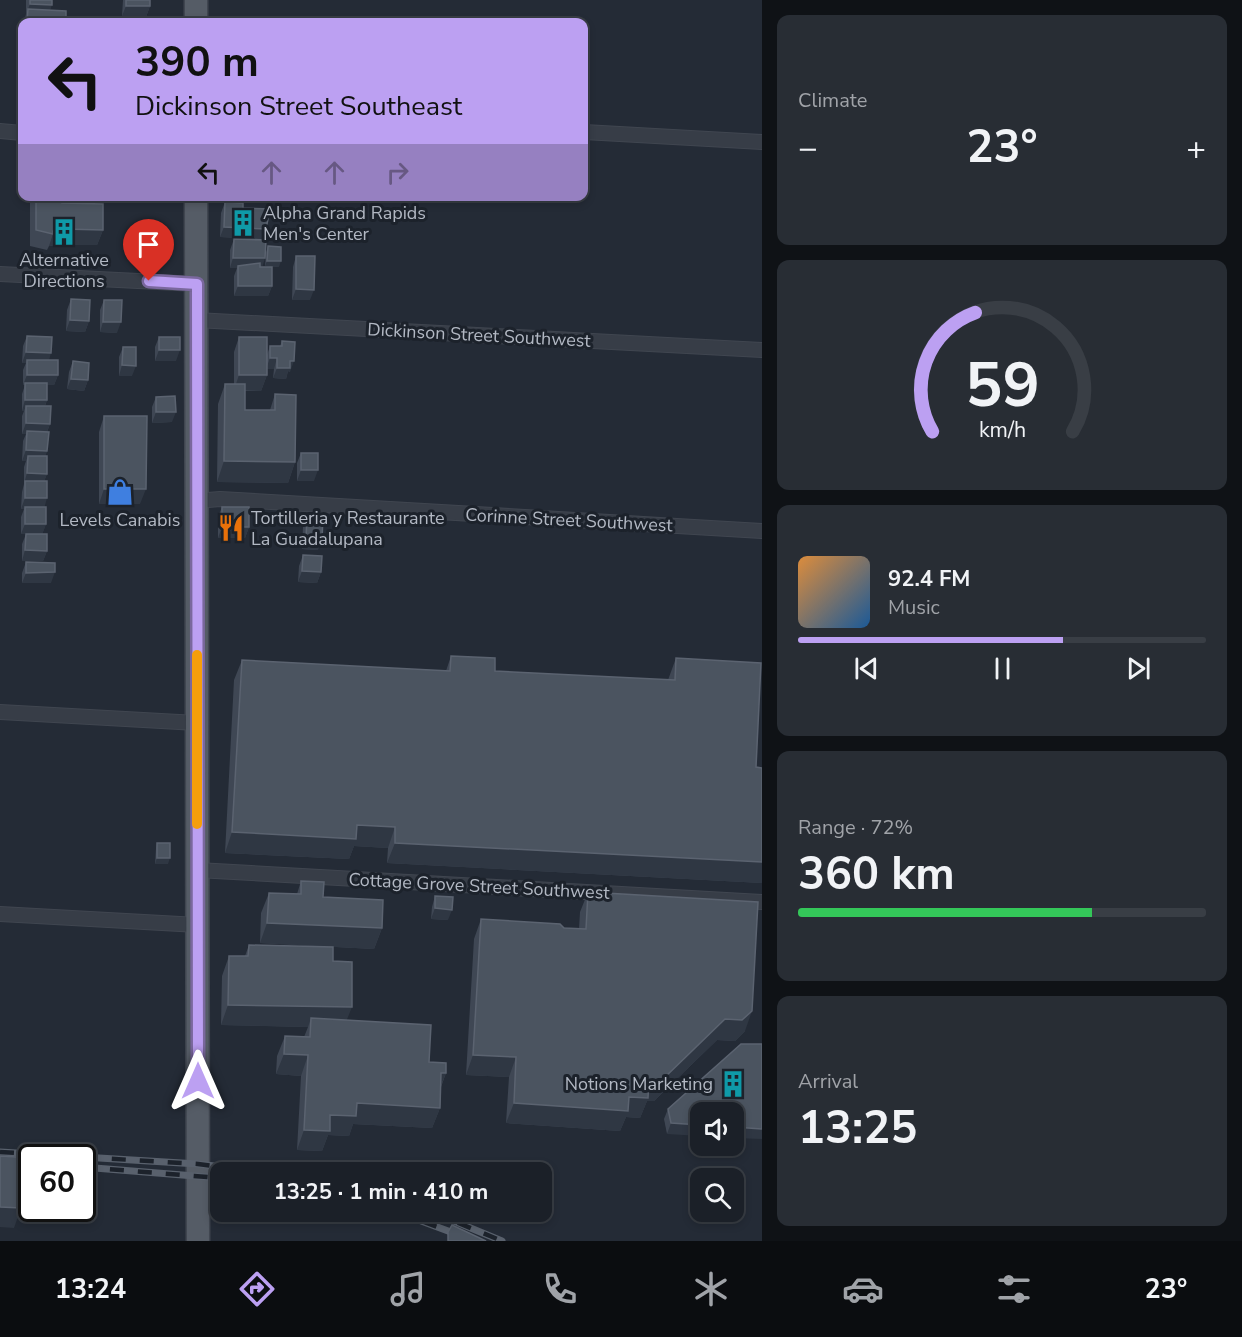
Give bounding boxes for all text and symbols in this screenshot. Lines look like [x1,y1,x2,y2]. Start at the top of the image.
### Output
text: 390 m [135,34,259,91]
icon: left [36,42,114,120]
text: Climate [798,87,867,114]
text: Dickinson Street Southeast [135,88,462,125]
text: 23° [966,117,1038,178]
text: − [798,126,818,171]
text: + [1186,126,1206,171]
icon: left [192,156,225,189]
icon: ahead [255,156,288,189]
icon: ahead [318,156,351,189]
icon: right [381,156,414,189]
place label: Alpha Grand Rapids Men's Center [263,201,426,246]
building icon: Alpha Grand Rapids Men's Center [228,208,258,238]
building icon: Alternative Directions [49,217,79,247]
pin [123,219,174,281]
icon: arrive [132,228,165,261]
place label: Alternative Directions [19,248,109,293]
street label: Dickinson Street Southwest [367,317,592,353]
text: 59 [965,343,1039,428]
text: km/h [978,416,1026,446]
shop icon: Levels Canabis [105,477,135,507]
street label: Corinne Street Southwest [465,503,674,537]
place label: Tortilleria y Restaurante La Guadalupana [251,506,445,551]
place label: Levels Canabis [60,508,180,532]
restaurant icon: Tortilleria y Restaurante La Guadalupana [216,513,246,543]
text: 92.4 FM [888,564,970,594]
text: Music [888,594,940,621]
icon: previous [850,652,883,685]
icon: pause [986,652,1019,685]
icon: next [1122,652,1155,685]
text: Range · 72% [798,814,913,841]
text: 360 km [798,844,955,905]
street label: Cottage Grove Street Southwest [348,867,611,905]
position arrow [166,1049,230,1113]
text: Arrival [798,1068,858,1095]
building icon: Notions Marketing [718,1069,748,1099]
place label: Notions Marketing [565,1072,713,1096]
text: 13:25 [798,1098,917,1159]
map controls [690,1102,744,1222]
button: sound [690,1102,744,1156]
speed limit sign: 60 [18,1144,96,1222]
button: search [690,1168,744,1222]
text: 13:25 · 1 min · 410 m [274,1177,488,1207]
icon: directions [236,1268,278,1310]
icon: music [387,1268,429,1310]
icon: phone [539,1268,581,1310]
icon: climate [690,1268,732,1310]
icon: car [842,1268,884,1310]
icon: filters [993,1268,1035,1310]
text: 13:24 [55,1271,126,1308]
text: 23° [1145,1271,1187,1308]

